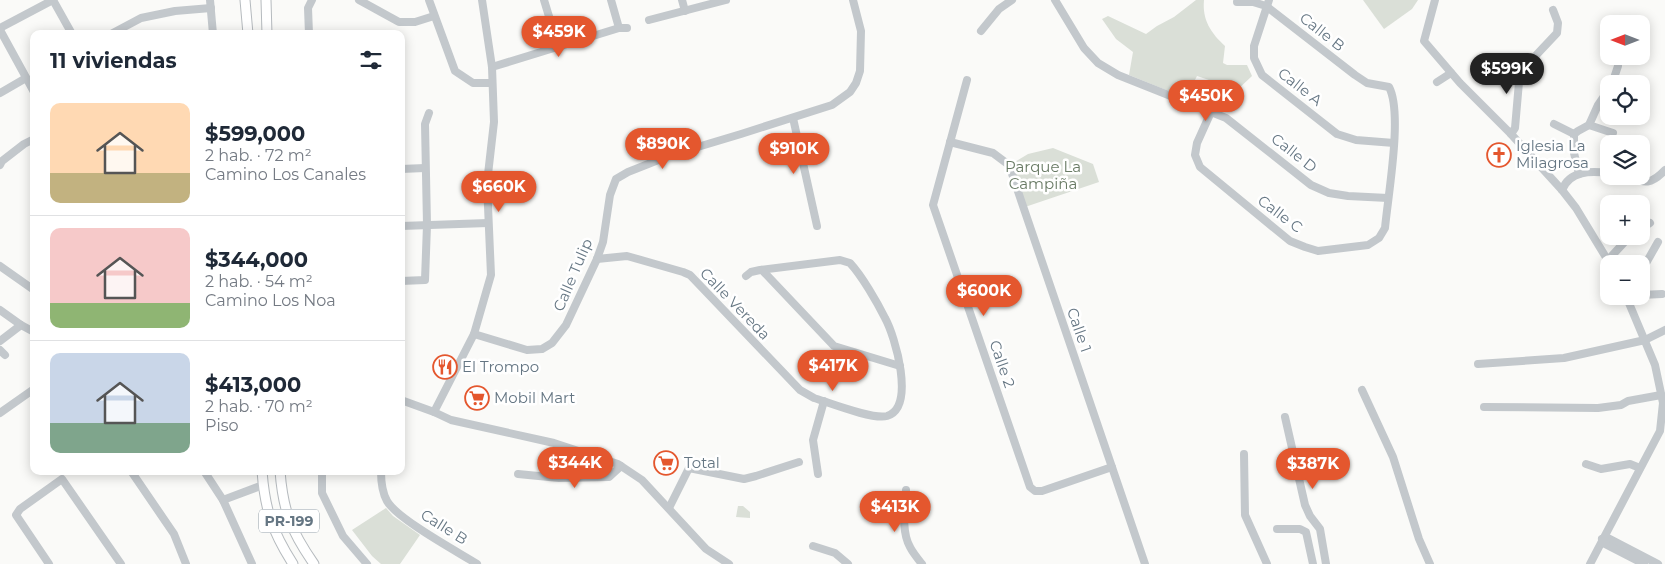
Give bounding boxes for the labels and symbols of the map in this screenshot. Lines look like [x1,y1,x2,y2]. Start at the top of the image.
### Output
street label: Calle B [1296,8,1349,55]
pin: $459K [524,15,594,58]
north arrow [1600,15,1650,65]
pin: $599K [1472,52,1542,95]
street label: Calle A [1274,63,1327,110]
pin: $450K [1171,80,1241,122]
pin: $890K [628,128,698,170]
street label: Calle D [1268,129,1321,176]
pin: $910K [759,132,829,175]
place label: Iglesia La Milagrosa [1516,136,1589,172]
church icon: Iglesia La Milagrosa [1486,142,1512,168]
park label: Parque La Campiña [1005,157,1081,193]
pin: $660K [464,170,534,213]
street label: Calle C [1254,191,1307,237]
street label: Calle Tulip [549,236,596,314]
street label: Calle Vereda [696,264,775,344]
pin: $600K [949,274,1019,317]
street label: Calle 1 [1063,305,1096,355]
street label: Calle 2 [986,338,1019,390]
pin: $417K [798,350,868,392]
restaurant icon: El Trompo [432,354,458,380]
place label: El Trompo [462,357,539,376]
supermarket icon: Mobil Mart [464,385,490,411]
place label: Mobil Mart [494,388,575,407]
pin: $344K [540,446,610,489]
pin: $387K [1278,448,1348,490]
supermarket icon: Total [653,450,679,476]
place label: Total [684,453,720,472]
pin: $413K [860,490,930,533]
street label: Calle B [417,505,471,548]
road number: PR-199 [259,510,319,532]

